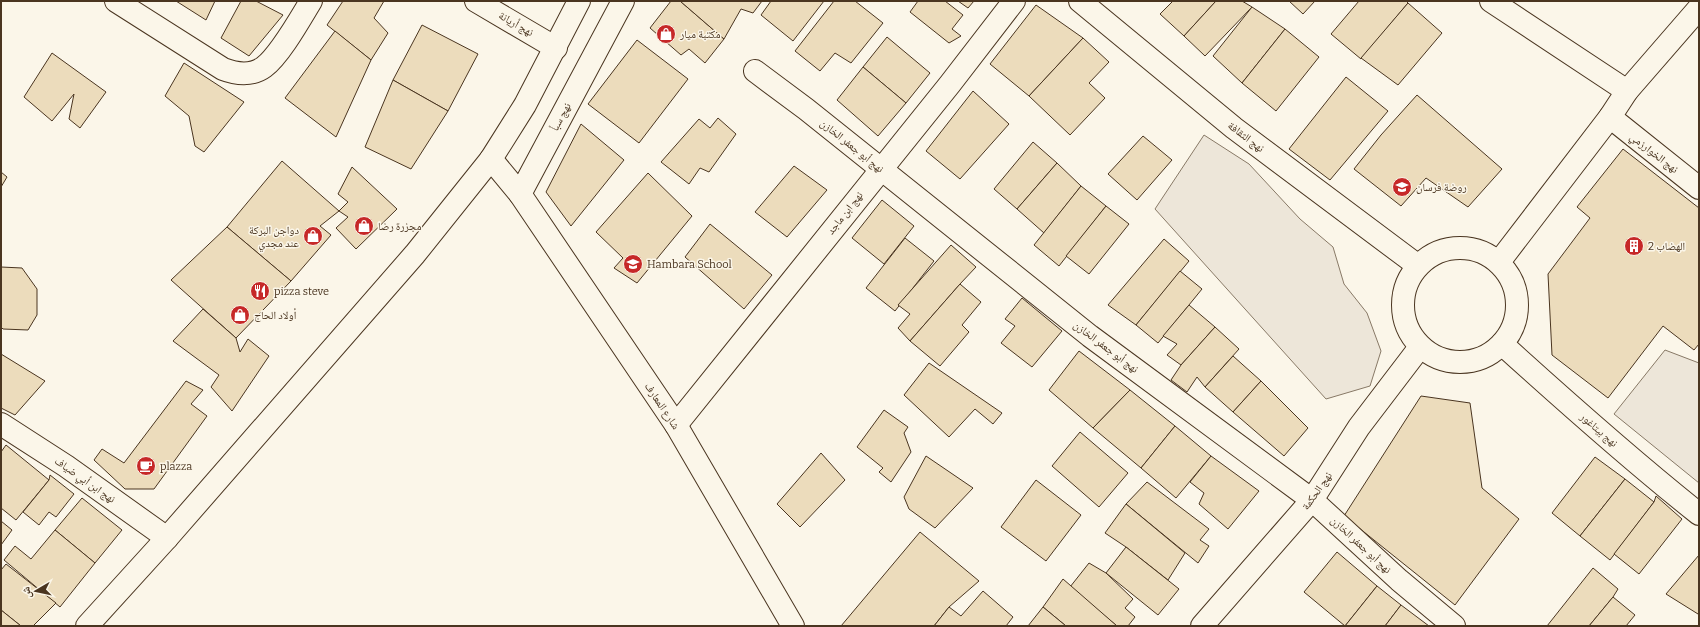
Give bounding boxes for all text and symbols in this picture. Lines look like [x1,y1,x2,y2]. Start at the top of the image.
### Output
street label: نهج أريانة [496,8,536,39]
shop icon: مكتبة ميار [655,23,677,45]
place label: مكتبة ميار [679,28,720,41]
street label: نهج سبأ [547,100,574,134]
street label: نهج أبو جعفر الخازن [818,116,887,176]
street label: نهج الثقافة [1225,119,1267,155]
street label: نهج الخوارزمي [1626,130,1681,177]
school or university icon: روضة فرسان [1391,176,1413,198]
place label: روضة فرسان [1416,181,1467,194]
street label: نهج ابن ماجد [824,189,866,237]
shop icon: مجزرة رضا [353,215,375,237]
place label: مجزرة رضا [378,220,421,233]
place label: دواجن البركة عند مجدي [249,224,299,251]
shop icon: دواجن البركة عند مجدي [302,225,324,247]
building icon: الهضاب 2 [1623,235,1645,257]
place label: الهضاب 2 [1648,240,1685,253]
school or university icon: Hambara School [622,253,644,275]
place label: Hambara School [647,258,732,271]
restaurant icon: pizza steve [249,280,271,302]
place label: pizza steve [274,285,329,298]
shop icon: أولاد الحاج [229,304,251,326]
place label: أولاد الحاج [254,308,296,322]
street label: نهج أبو جعفر الخازن [1071,318,1142,376]
street label: شارع المعارف [642,380,682,432]
street label: نهج بيتاغور [1577,410,1620,450]
street label: نهج ابن أبي ضياف [51,454,118,507]
cafe icon: plazza [135,455,157,477]
place label: plazza [160,460,192,473]
street label: نهج الحكمة [1299,469,1335,513]
street label: نهج أبو جعفر الخازن [1328,513,1395,576]
north arrow [16,571,56,611]
text: ش [19,585,35,599]

